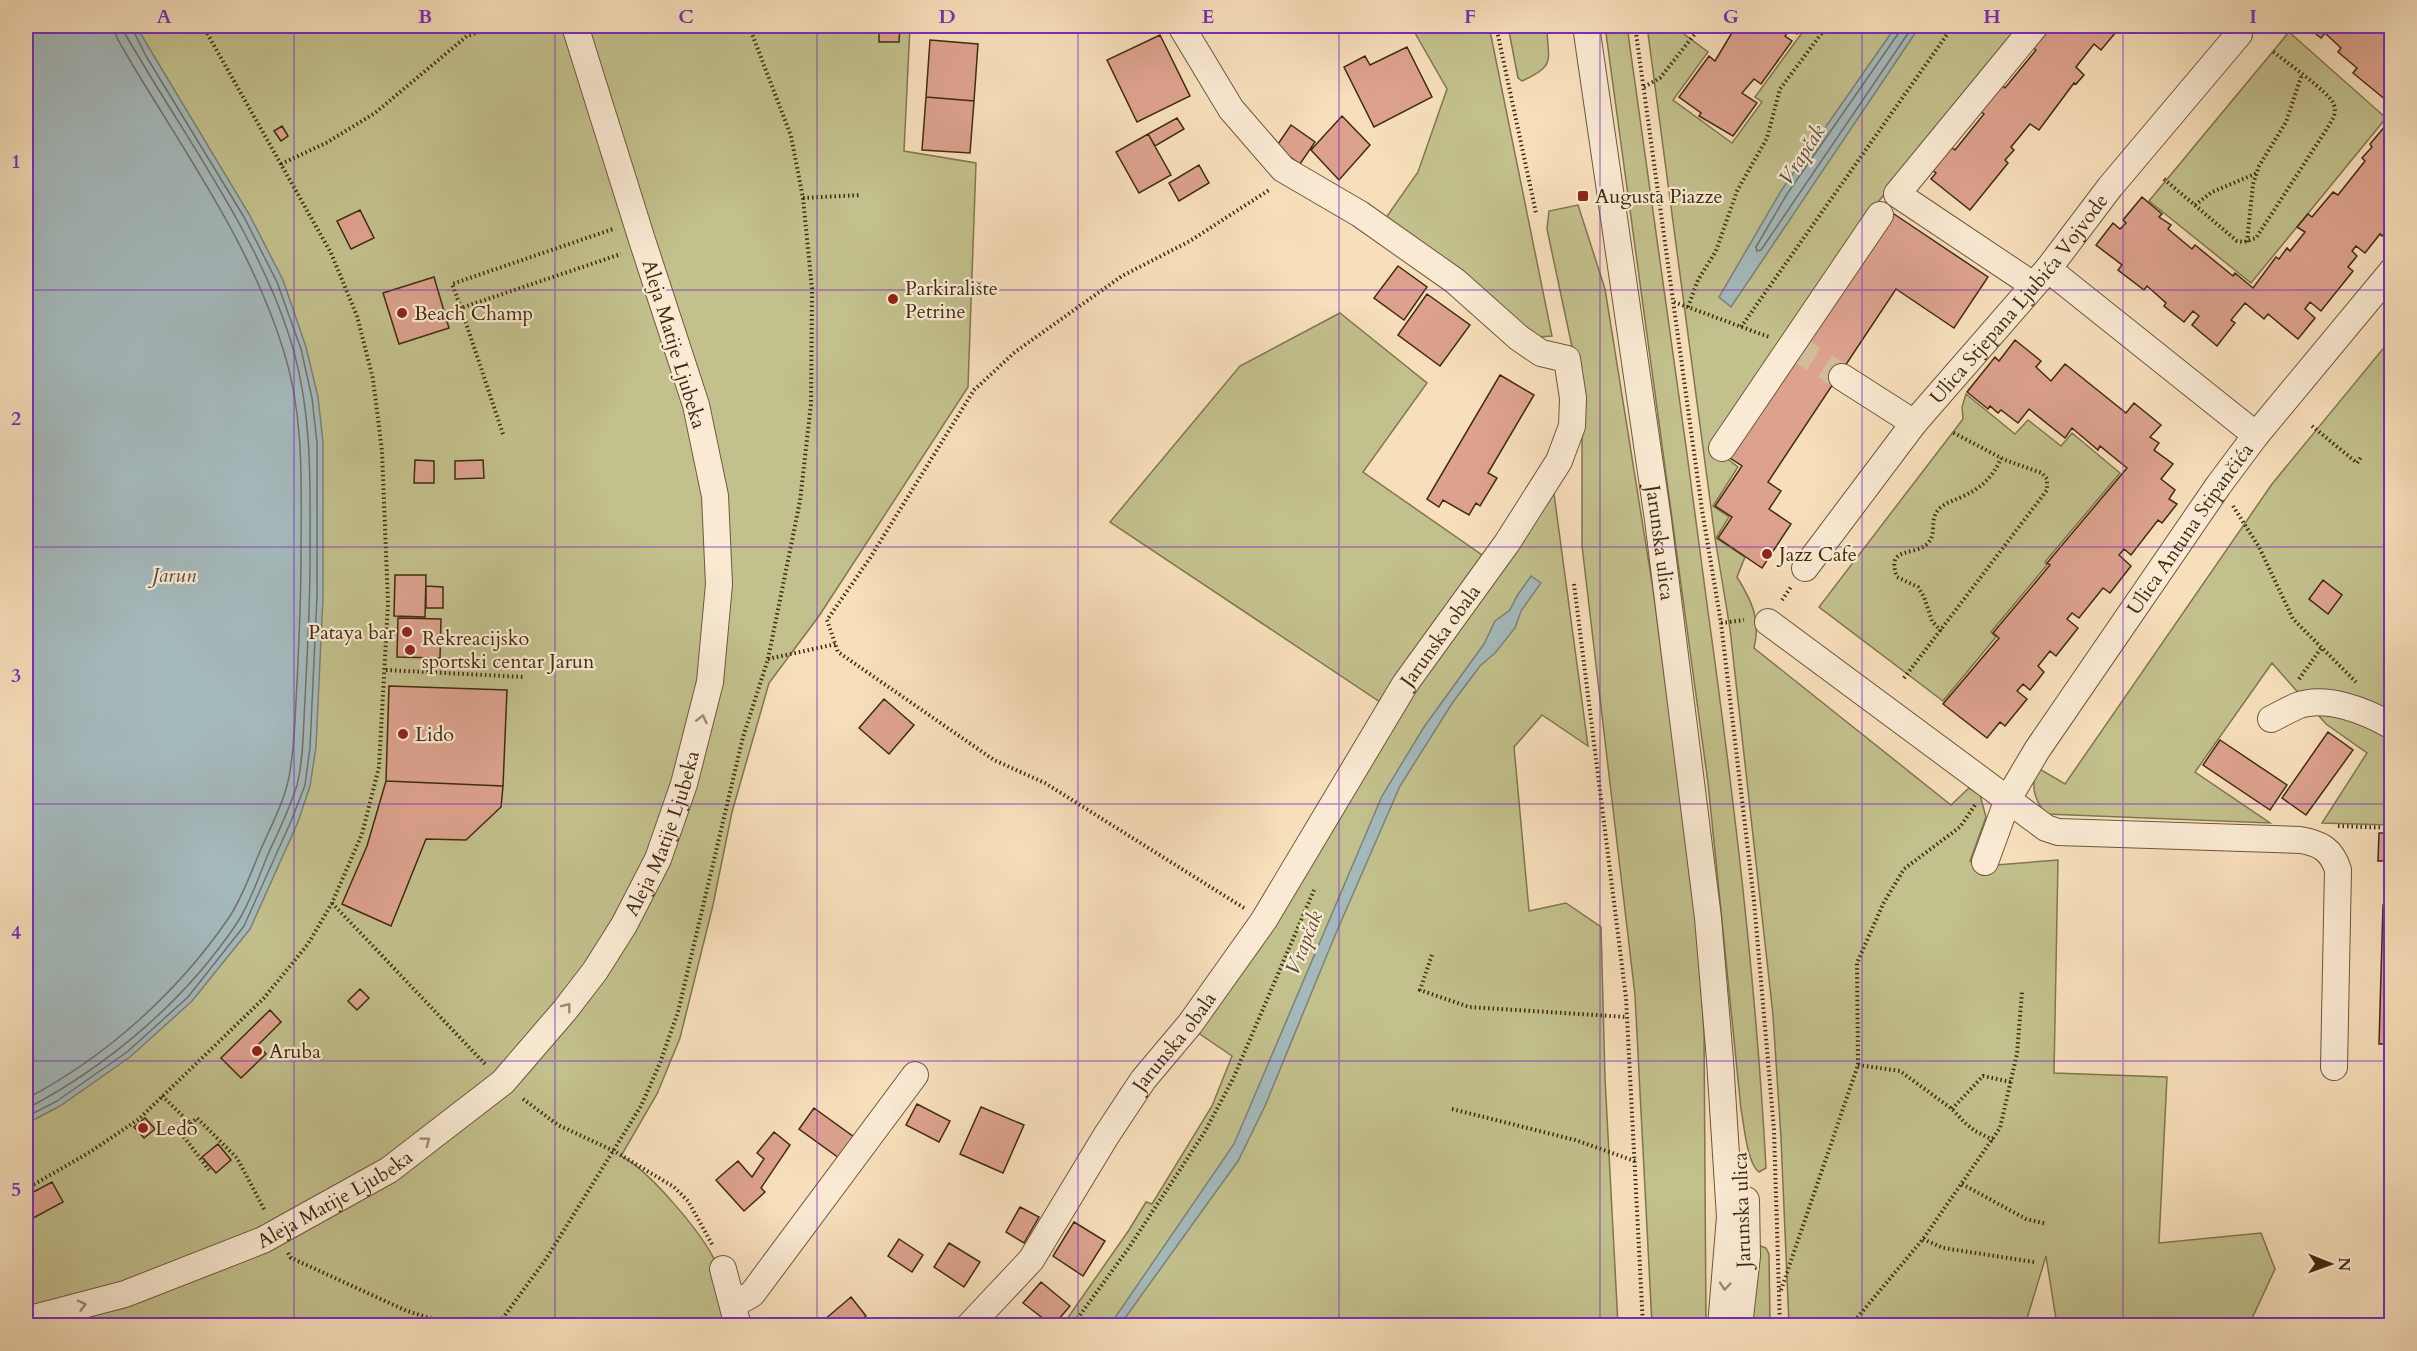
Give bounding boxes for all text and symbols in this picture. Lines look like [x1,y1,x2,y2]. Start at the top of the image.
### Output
text: A [156,3,172,30]
text: B [418,3,432,30]
text: C [678,3,694,30]
text: D [938,3,956,30]
text: E [1202,3,1214,30]
text: F [1464,3,1476,30]
text: G [1723,3,1739,30]
text: H [1983,3,2001,30]
text: I [2249,3,2257,30]
water label: Vrapčak [1772,118,1833,191]
text: 1 [11,148,21,175]
place label: Augusta Piazze [1595,183,1722,210]
street label: Ulica Stjepana Ljubića Vojvode [1923,188,2114,410]
marker: Augusta Piazze [1576,189,1590,203]
street label: Aleja Matije Ljubeka [635,256,713,432]
place label: Parkiralište Petrine [905,275,998,325]
marker: Parkiralište Petrine [886,292,900,306]
place label: Beach Champ [414,300,533,327]
marker: Beach Champ [395,306,409,320]
text: 2 [11,405,21,432]
street label: Ulica Antuna Stipančića [2120,437,2259,620]
street label: Jarunska ulica [1639,480,1682,602]
place label: Jazz Cafe [1776,541,1857,568]
marker: Jazz Cafe [1760,547,1774,561]
water label: Jarun [147,561,197,590]
street label: Jarunska obala [1392,579,1486,695]
place label: Pataya bar [308,619,396,646]
marker: Pataya bar [400,625,414,639]
place label: Rekreacijsko sportski centar Jarun [422,625,595,675]
marker: Rekreacijsko sportski centar Jarun [403,643,417,657]
text: 3 [11,662,21,689]
one-way arrow [694,714,707,724]
place label: Lido [415,721,454,748]
marker: Lido [396,727,410,741]
street label: Aleja Matije Ljubeka [617,748,706,921]
water label: Vrapčak [1278,906,1330,980]
text: 4 [11,919,21,946]
street label: Jarunska obala [1124,986,1222,1099]
one-way arrow [559,1003,570,1014]
place label: Aruba [269,1038,321,1065]
marker: Aruba [250,1044,264,1058]
place label: Ledo [155,1115,198,1142]
marker: Ledo [136,1121,150,1135]
one-way arrow [420,1137,431,1148]
street label: Aleja Matije Ljubeka [252,1143,418,1254]
street label: Jarunska ulica [1726,1151,1758,1271]
text: 5 [11,1176,21,1203]
north arrow [2300,1234,2360,1294]
text: N [2333,1257,2355,1271]
one-way arrow [1718,1282,1731,1291]
one-way arrow [77,1299,87,1312]

